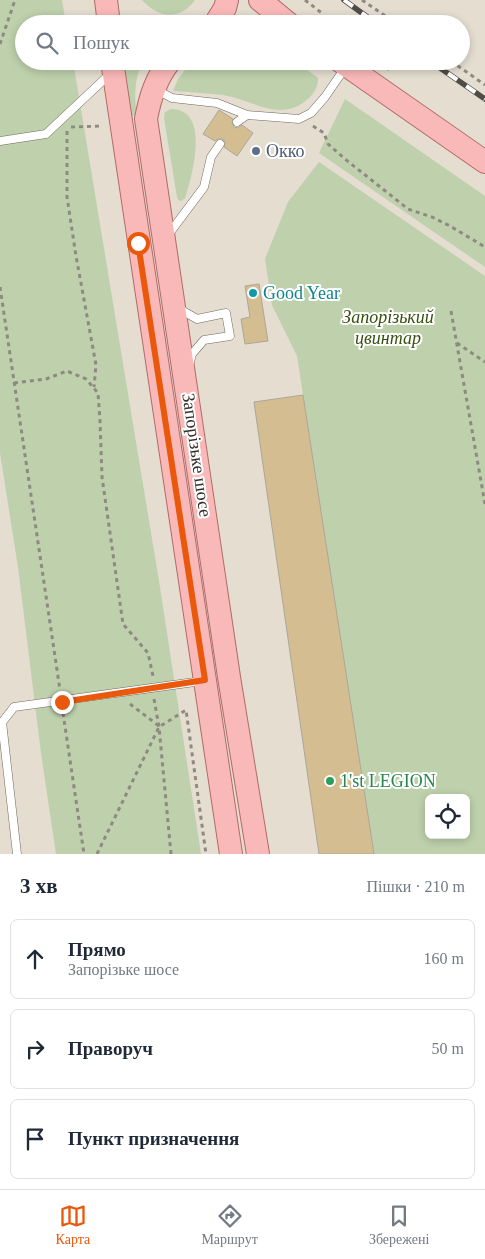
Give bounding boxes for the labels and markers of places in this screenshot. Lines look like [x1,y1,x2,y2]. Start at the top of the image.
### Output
place label: Окко [266,141,305,161]
marker: Окко [250,145,262,157]
place label: Good Year [263,283,340,303]
marker: Good Year [247,287,259,299]
place label: 1'st LEGION [340,771,436,791]
marker: 1'st LEGION [324,775,336,787]

